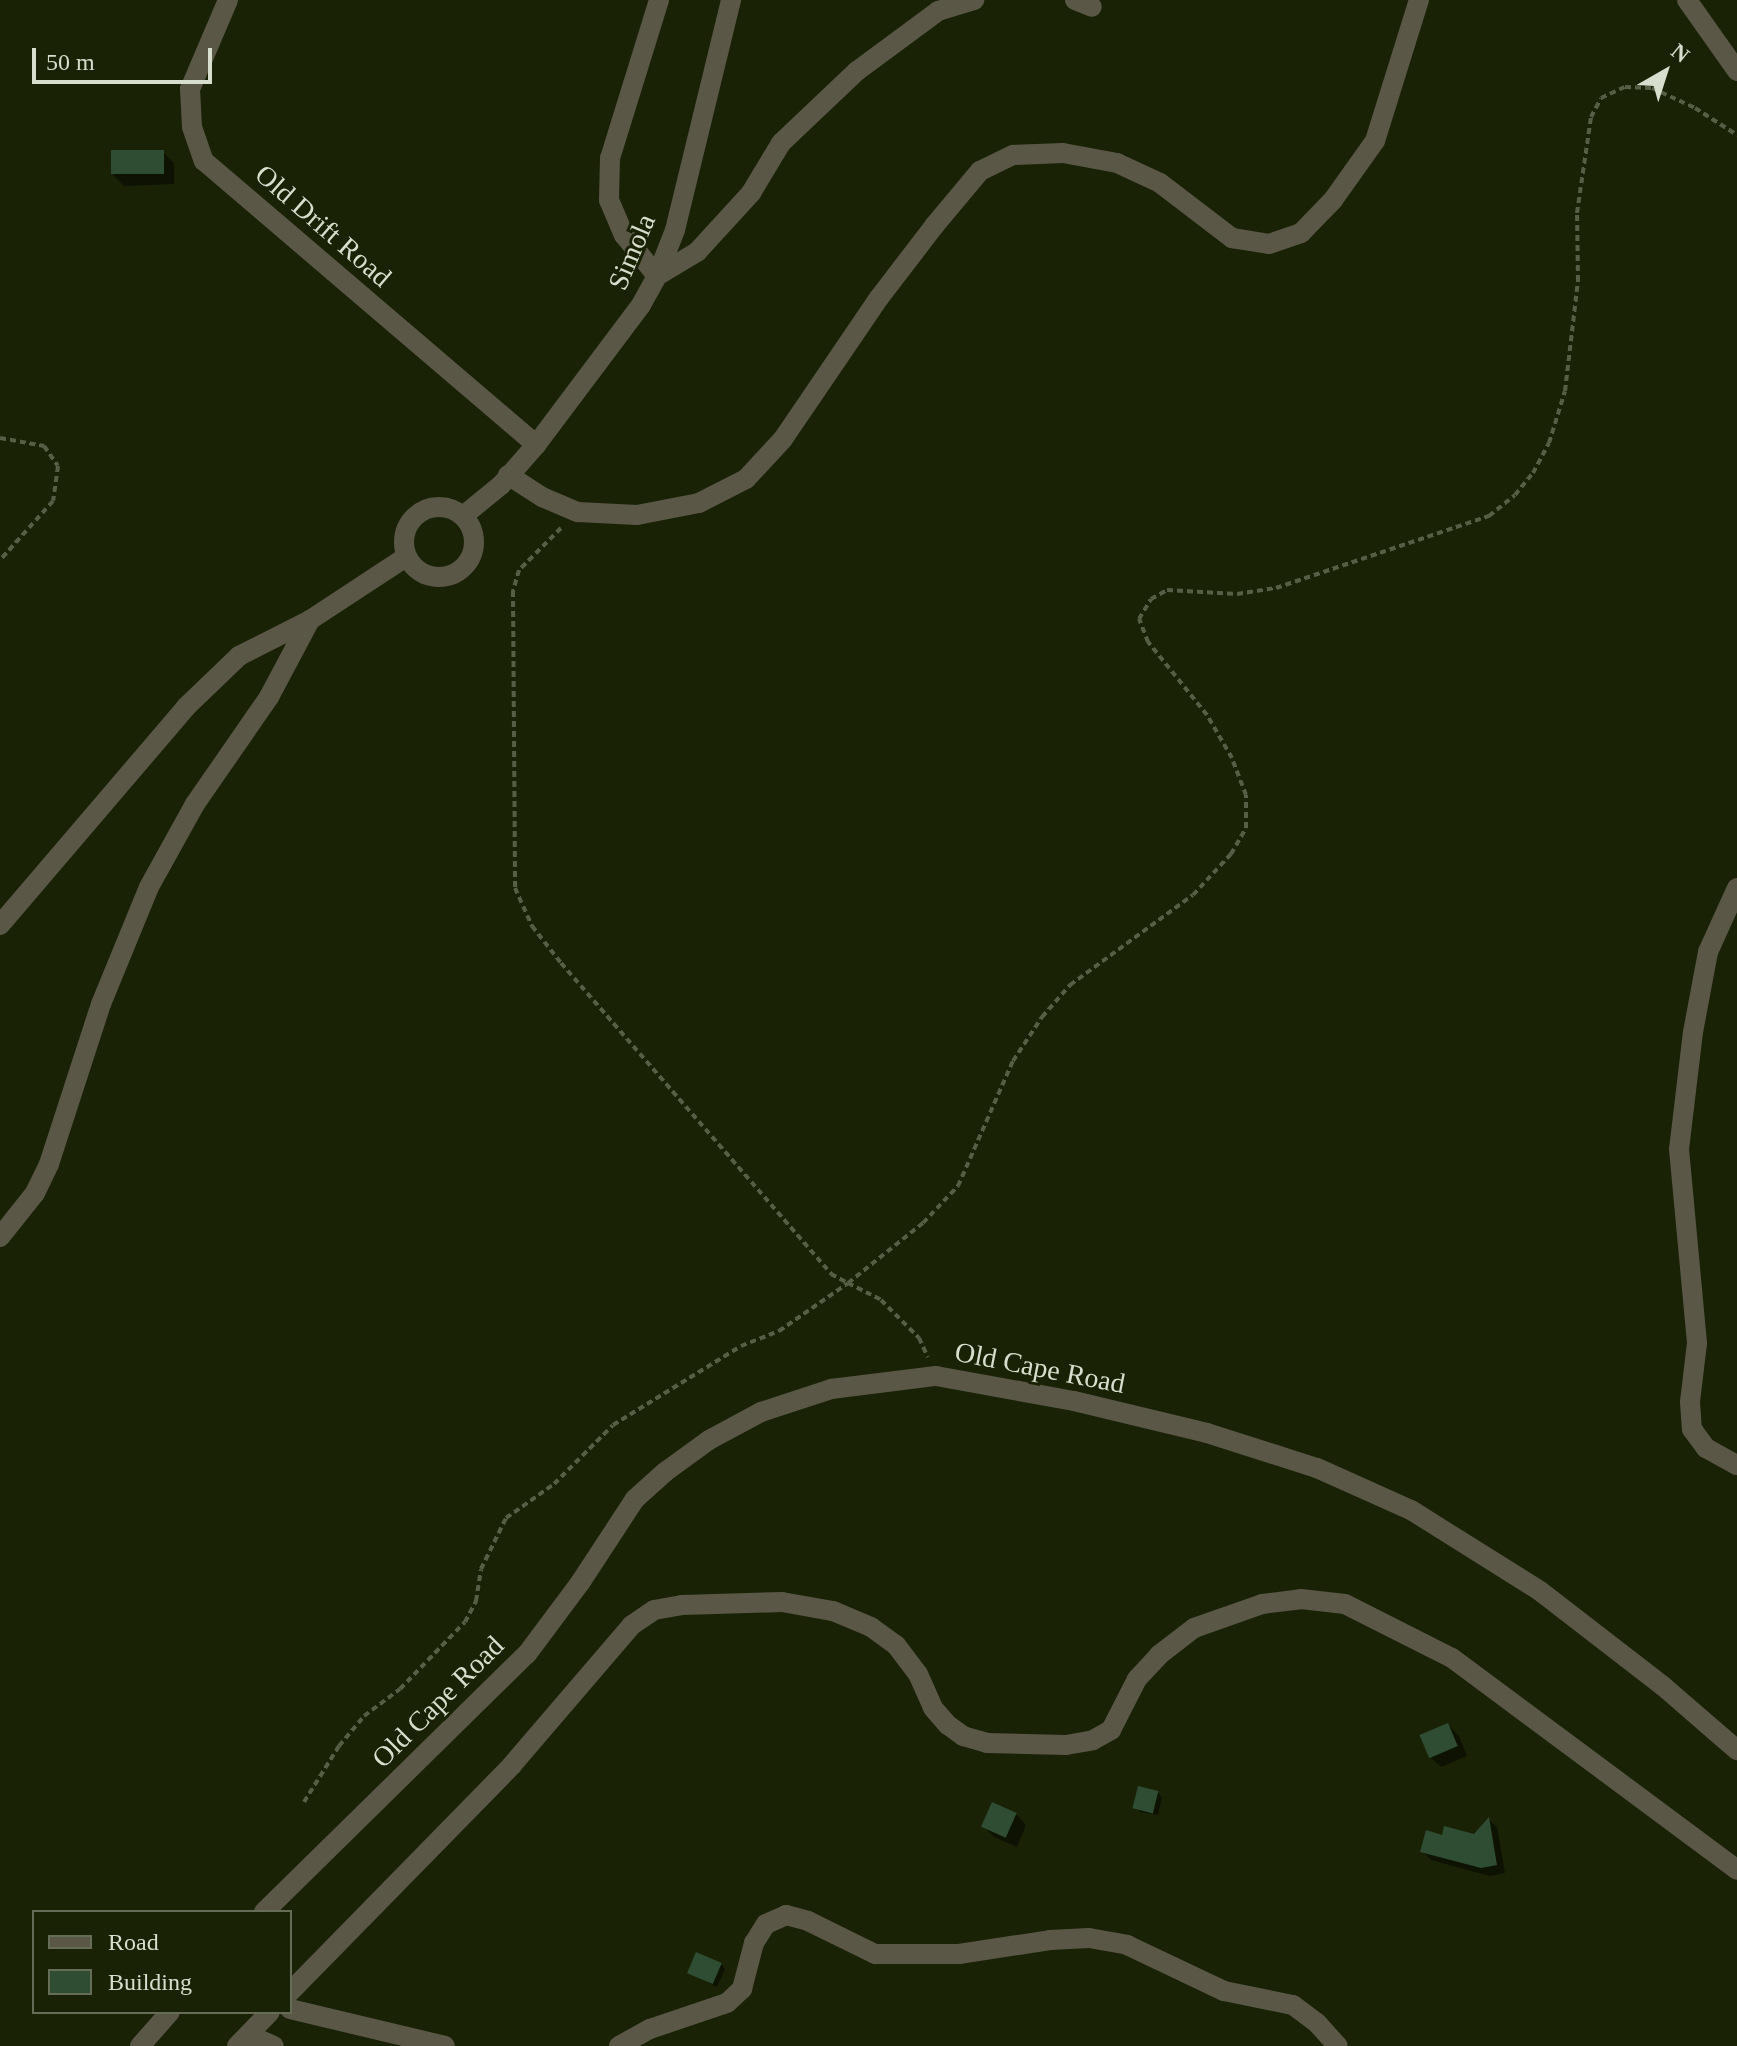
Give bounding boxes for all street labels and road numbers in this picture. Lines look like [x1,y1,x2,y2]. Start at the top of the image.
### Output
street label: Old Drift Road [248,158,398,294]
street label: Simola [601,209,663,295]
street label: Old Cape Road [952,1335,1128,1401]
street label: Old Cape Road [365,1629,511,1775]

